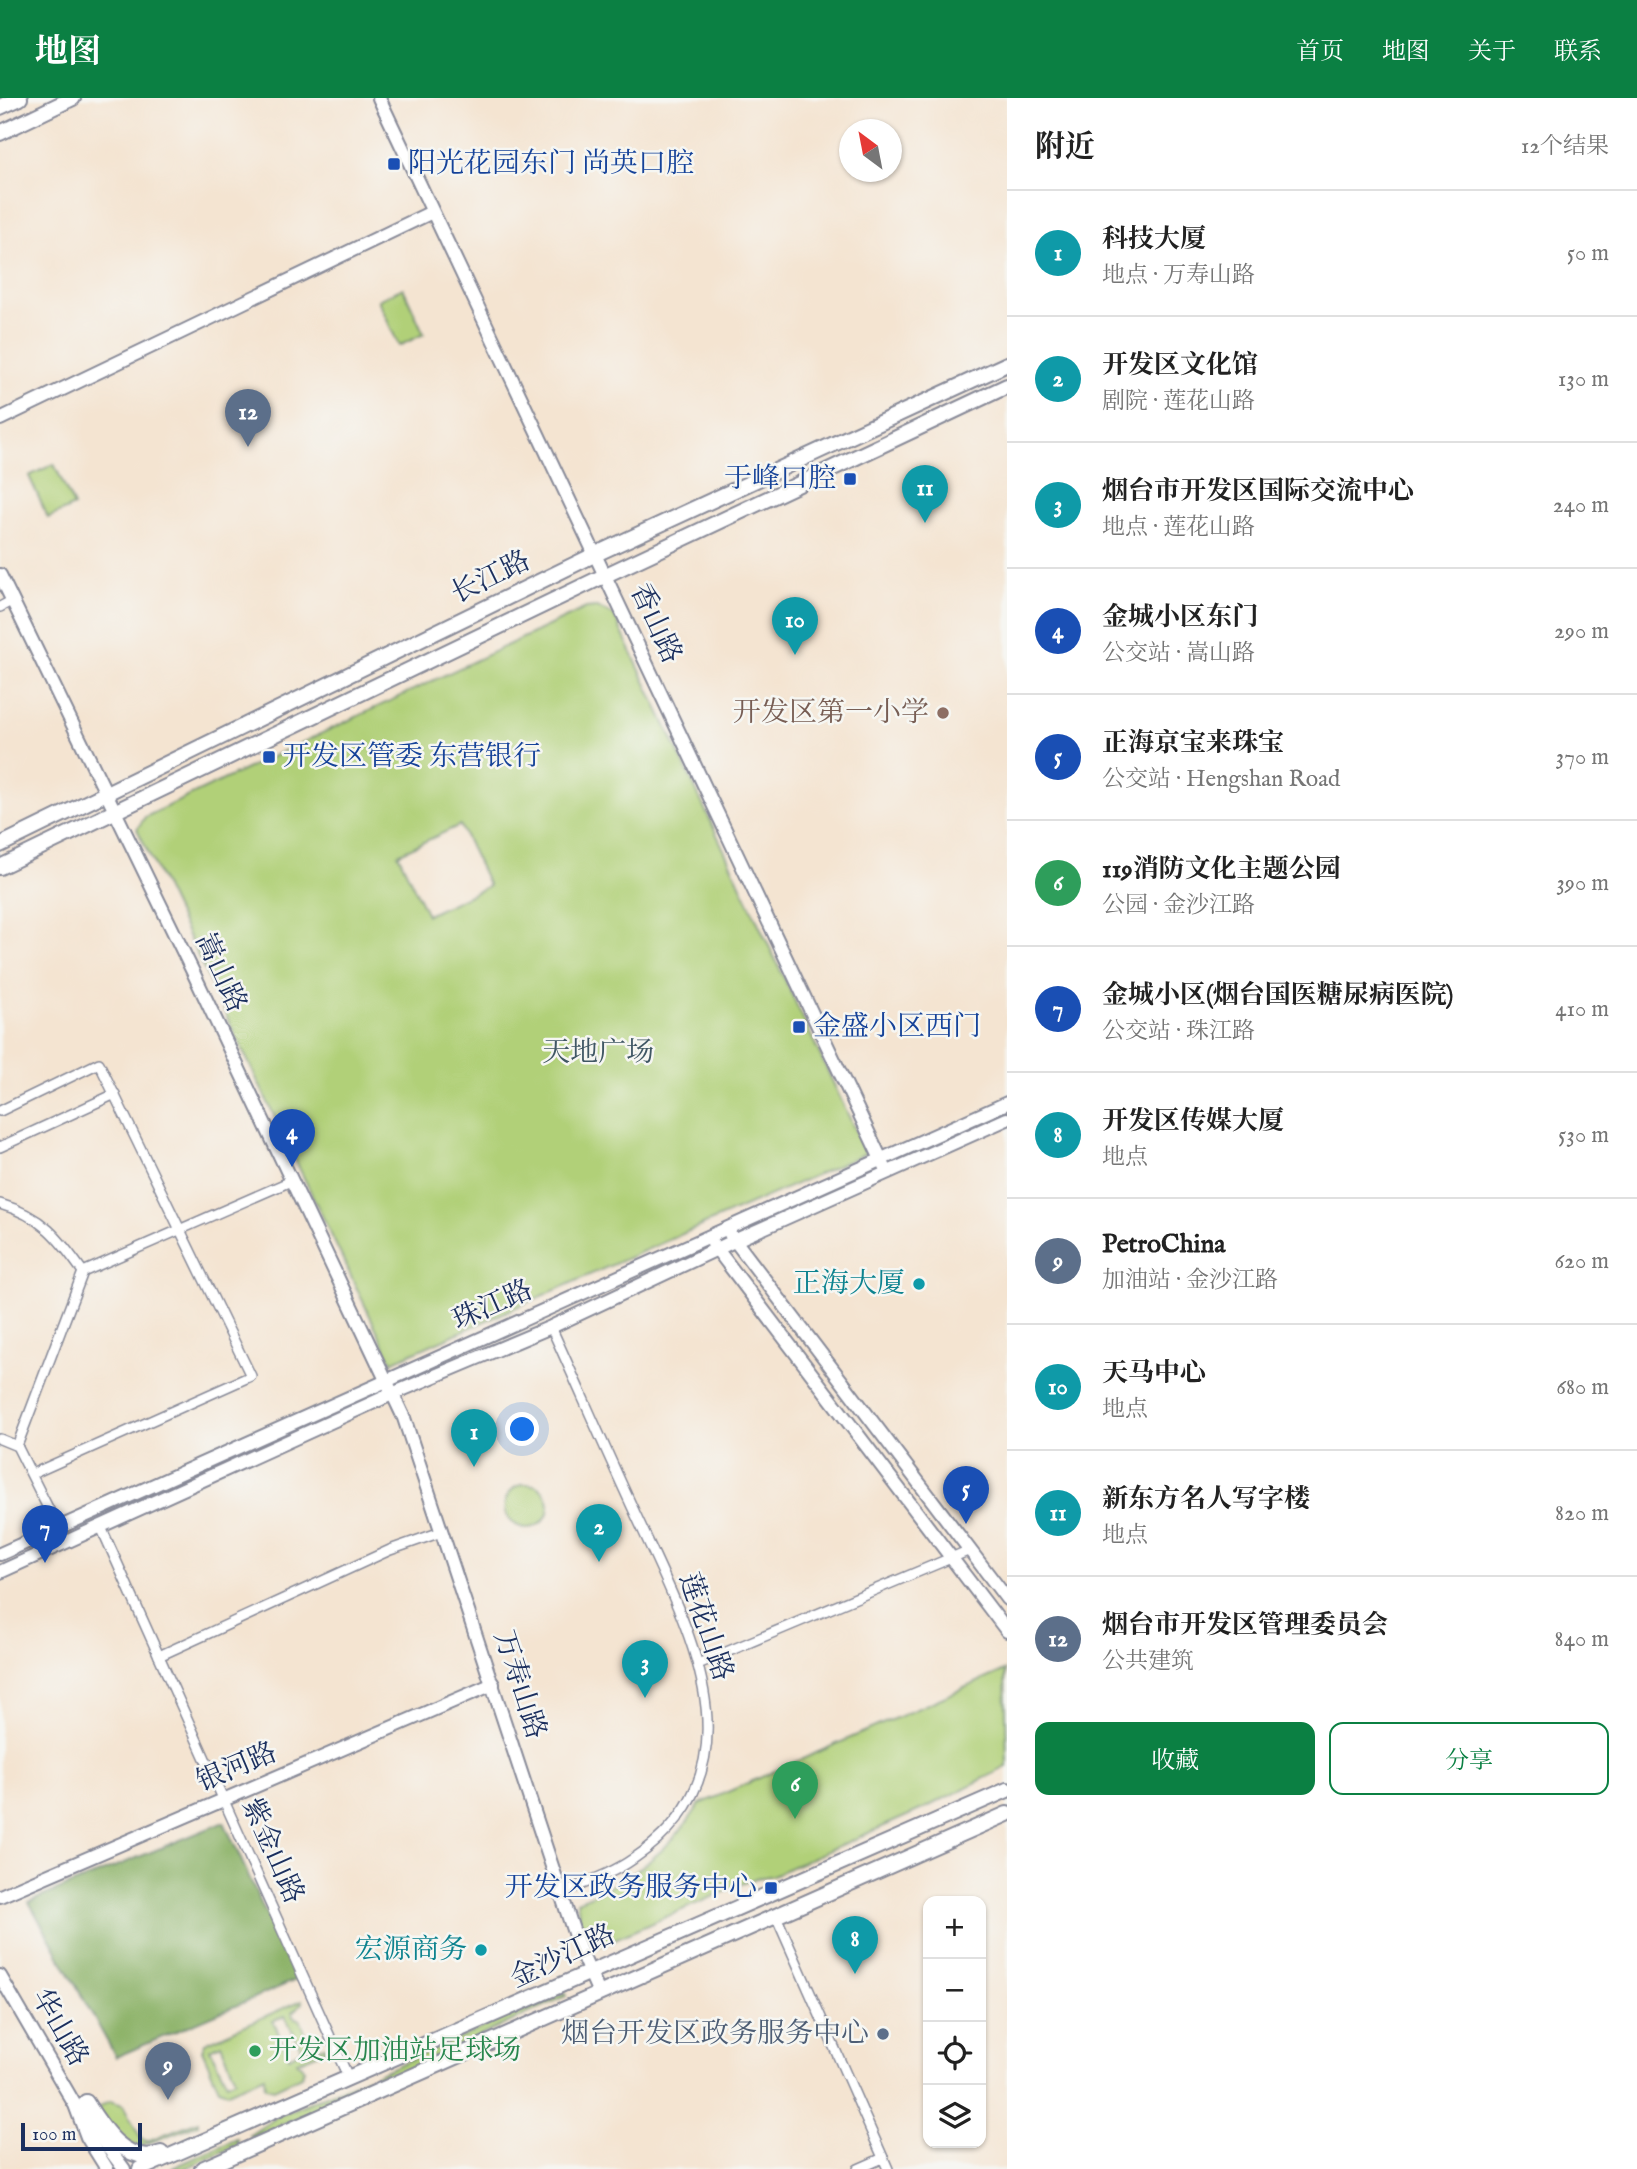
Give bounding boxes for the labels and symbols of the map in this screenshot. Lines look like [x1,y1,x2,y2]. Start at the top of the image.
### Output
north arrow [839,119,902,182]
place label: 阳光花园东门 尚英口腔 [408,147,694,182]
marker: 阳光花园东门 尚英口腔 [386,156,402,172]
pin: 12 [225,389,271,447]
place label: 于峰口腔 [724,462,836,497]
pin: 11 [902,465,948,523]
marker: 于峰口腔 [842,471,858,487]
street label: 长江路 [446,544,536,612]
street label: 香山路 [621,579,689,669]
pin: 10 [772,597,818,655]
place label: 开发区第一小学 [733,696,929,731]
marker: 开发区第一小学 [935,705,951,721]
place label: 开发区管委 东营银行 [283,740,541,775]
marker: 开发区管委 东营银行 [261,749,277,765]
street label: 嵩山路 [186,928,254,1018]
place label: 金盛小区西门 [813,1010,981,1045]
marker: 金盛小区西门 [791,1019,807,1035]
park label: 天地广场 [542,1036,654,1071]
pin: 4 [269,1109,315,1167]
place label: 正海大厦 [793,1267,905,1302]
street label: 珠江路 [448,1273,538,1339]
marker: 正海大厦 [911,1276,927,1292]
pin: 1 [451,1409,497,1467]
your location [505,1412,539,1446]
pin: 5 [943,1466,989,1524]
pin: 2 [576,1504,622,1562]
pin: 7 [22,1505,68,1563]
street label: 莲花山路 [670,1568,740,1686]
street label: 万寿山路 [485,1626,553,1744]
pin: 3 [622,1640,668,1698]
street label: 银河路 [191,1735,283,1801]
pin: 6 [772,1761,818,1819]
street label: 紫金山路 [233,1793,311,1909]
place label: 开发区政务服务中心 [505,1871,757,1906]
marker: 开发区政务服务中心 [763,1880,779,1896]
pin: 8 [832,1916,878,1974]
street label: 金沙江路 [505,1917,621,1997]
place label: 宏源商务 [355,1933,467,1968]
marker: 宏源商务 [473,1942,489,1958]
street label: 华山路 [23,1983,95,2073]
place label: 烟台开发区政务服务中心 [561,2017,869,2052]
marker: 烟台开发区政务服务中心 [875,2026,891,2042]
place label: 开发区加油站足球场 [269,2034,521,2069]
pin: 9 [145,2042,191,2100]
marker: 开发区加油站足球场 [247,2043,263,2059]
scale bar [21,2120,142,2152]

